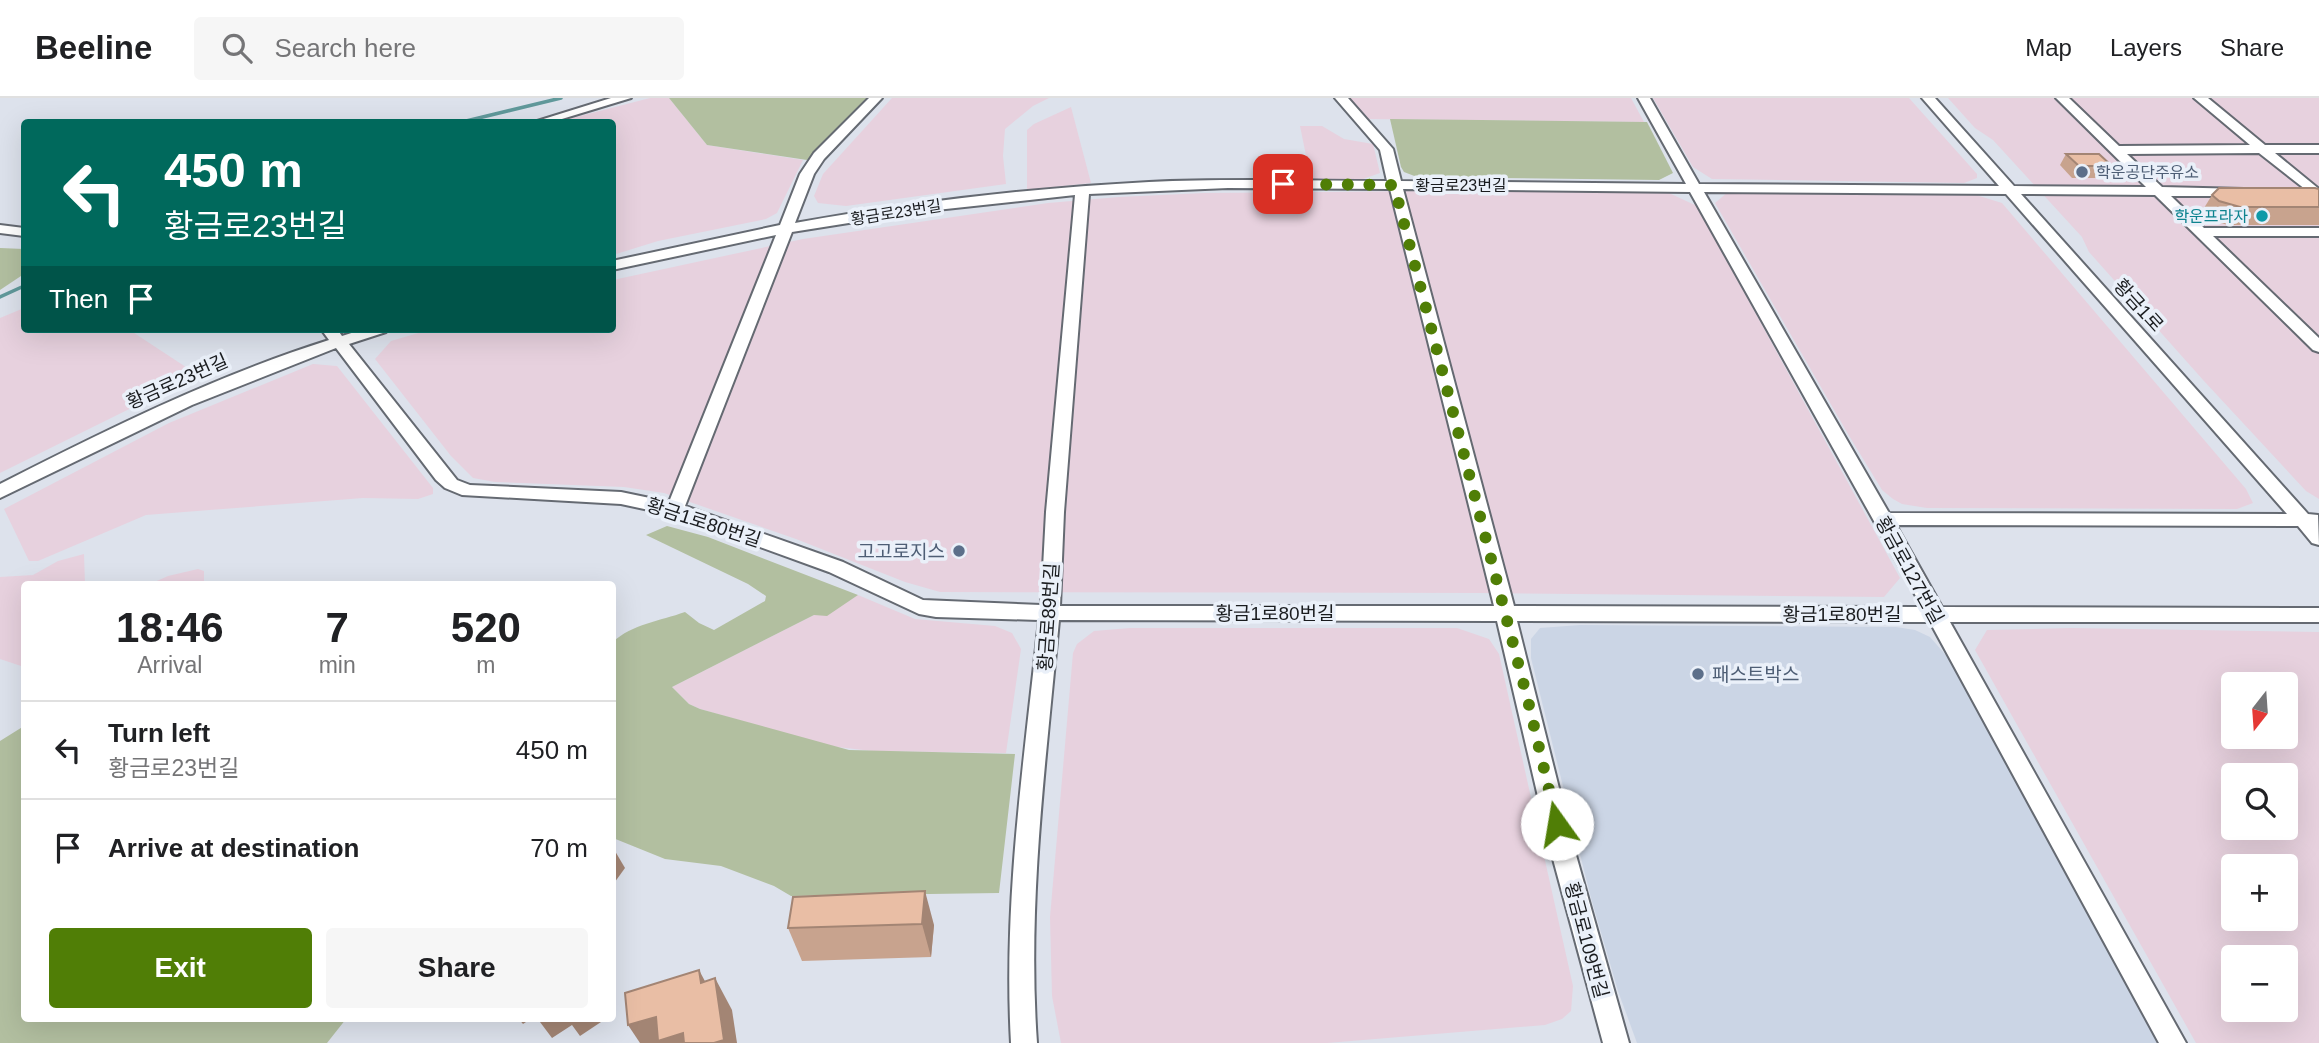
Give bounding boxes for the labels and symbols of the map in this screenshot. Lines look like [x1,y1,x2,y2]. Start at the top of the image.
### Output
pin [1253,154,1313,214]
marker: 학운공단주유소 [2074,164,2090,180]
place label: 학운공단주유소 [2096,164,2199,181]
street label: 황금로23번길 [1415,177,1507,194]
street label: 황금로23번길 [850,197,943,228]
place label: 학운프라자 [2174,208,2248,225]
marker: 학운프라자 [2254,208,2270,224]
street label: 황금1로 [2110,275,2168,336]
street label: 황금로23번길 [123,350,231,413]
street label: 황금1로80번길 [644,494,764,551]
street label: 황금로127번길 [1872,513,1948,627]
place label: 고고로지스 [858,541,945,562]
marker: 고고로지스 [951,543,967,559]
street label: 황금로89번길 [1034,562,1063,672]
street label: 황금1로80번길 [1215,603,1335,624]
street label: 황금1로80번길 [1782,604,1902,625]
place label: 패스트박스 [1712,664,1799,685]
marker: 패스트박스 [1690,666,1706,682]
north arrow [2221,672,2298,749]
position arrow [1520,787,1594,861]
street label: 황금로109번길 [1561,880,1612,1000]

